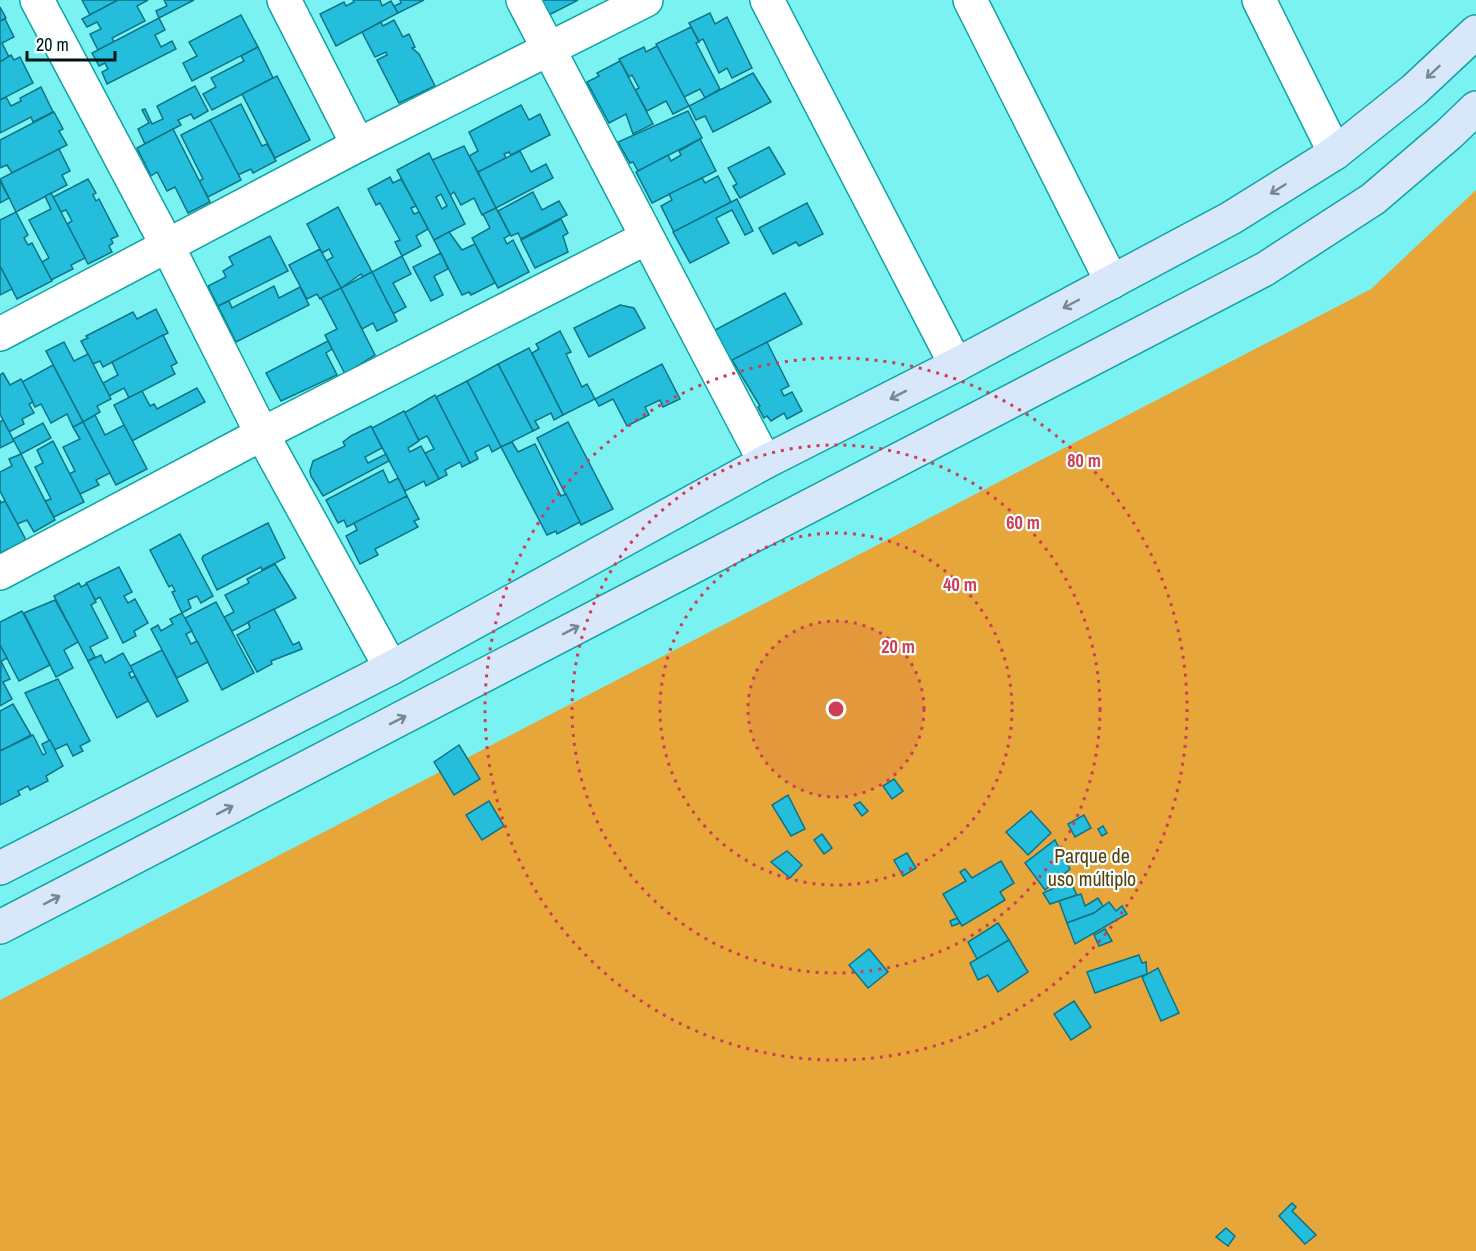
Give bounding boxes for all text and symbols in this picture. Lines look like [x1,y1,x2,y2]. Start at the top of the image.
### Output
scale bar [27,24,116,62]
text: 20 m [36,32,69,57]
one-way arrow [1426,65,1441,79]
one-way arrow [1270,183,1287,195]
one-way arrow [1063,298,1080,310]
one-way arrow [889,389,907,401]
text: 80 m [1067,448,1101,473]
text: 60 m [1006,510,1040,535]
text: 40 m [943,572,977,597]
one-way arrow [562,624,579,636]
text: 20 m [881,634,915,659]
centre of rings [826,699,846,719]
one-way arrow [389,714,406,726]
one-way arrow [216,804,233,816]
park label: Parque de uso múltiplo [1048,842,1136,892]
one-way arrow [43,894,60,906]

